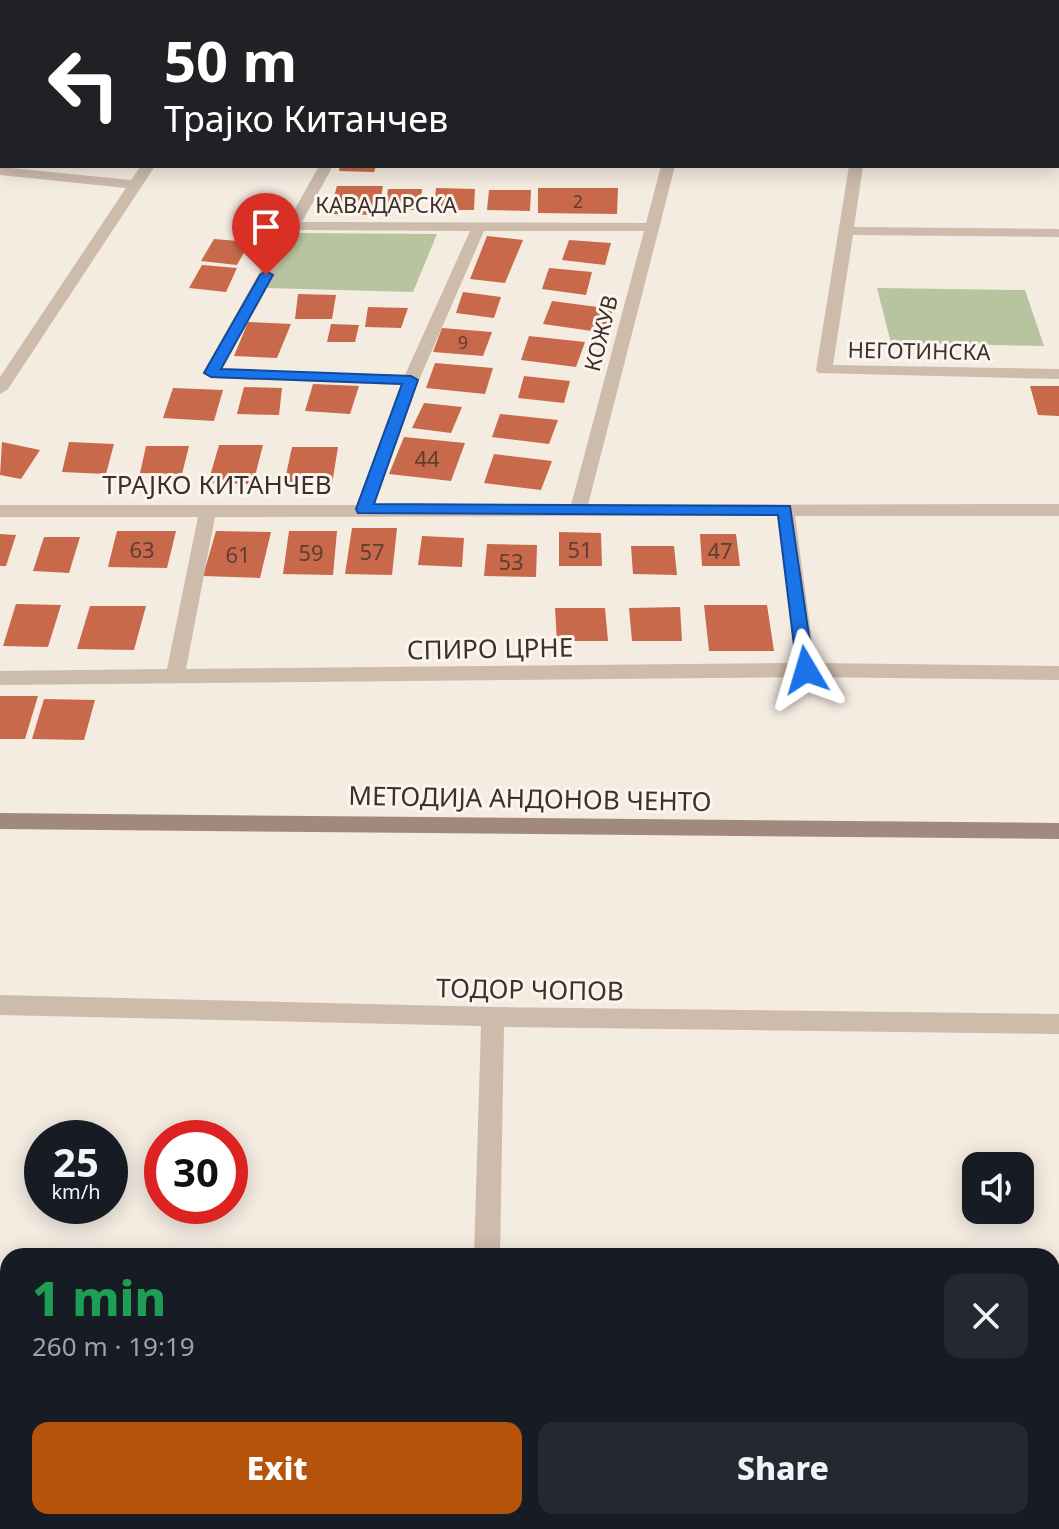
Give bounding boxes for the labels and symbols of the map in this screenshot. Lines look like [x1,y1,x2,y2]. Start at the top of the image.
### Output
street label: КАВАДАРСКА [315,189,458,219]
house number: 2 [573,189,583,213]
pin [232,193,300,275]
street label: КОЖУВ [576,292,624,374]
house number: 9 [458,330,468,354]
street label: НЕГОТИНСКА [847,334,992,366]
house number: 44 [414,443,440,473]
street label: ТРАЈКО КИТАНЧЕВ [102,466,332,502]
house number: 63 [129,534,155,564]
house number: 51 [567,534,593,564]
house number: 47 [707,535,733,565]
house number: 57 [359,536,385,566]
house number: 59 [298,537,324,567]
house number: 61 [225,539,251,569]
house number: 53 [498,546,524,576]
position arrow [764,628,848,712]
street label: СПИРО ЦРНЕ [407,629,573,667]
street label: МЕТОДИЈА АНДОНОВ ЧЕНТО [348,777,712,819]
street label: ТОДОР ЧОПОВ [436,969,624,1009]
speed limit sign: 30 [144,1120,248,1224]

